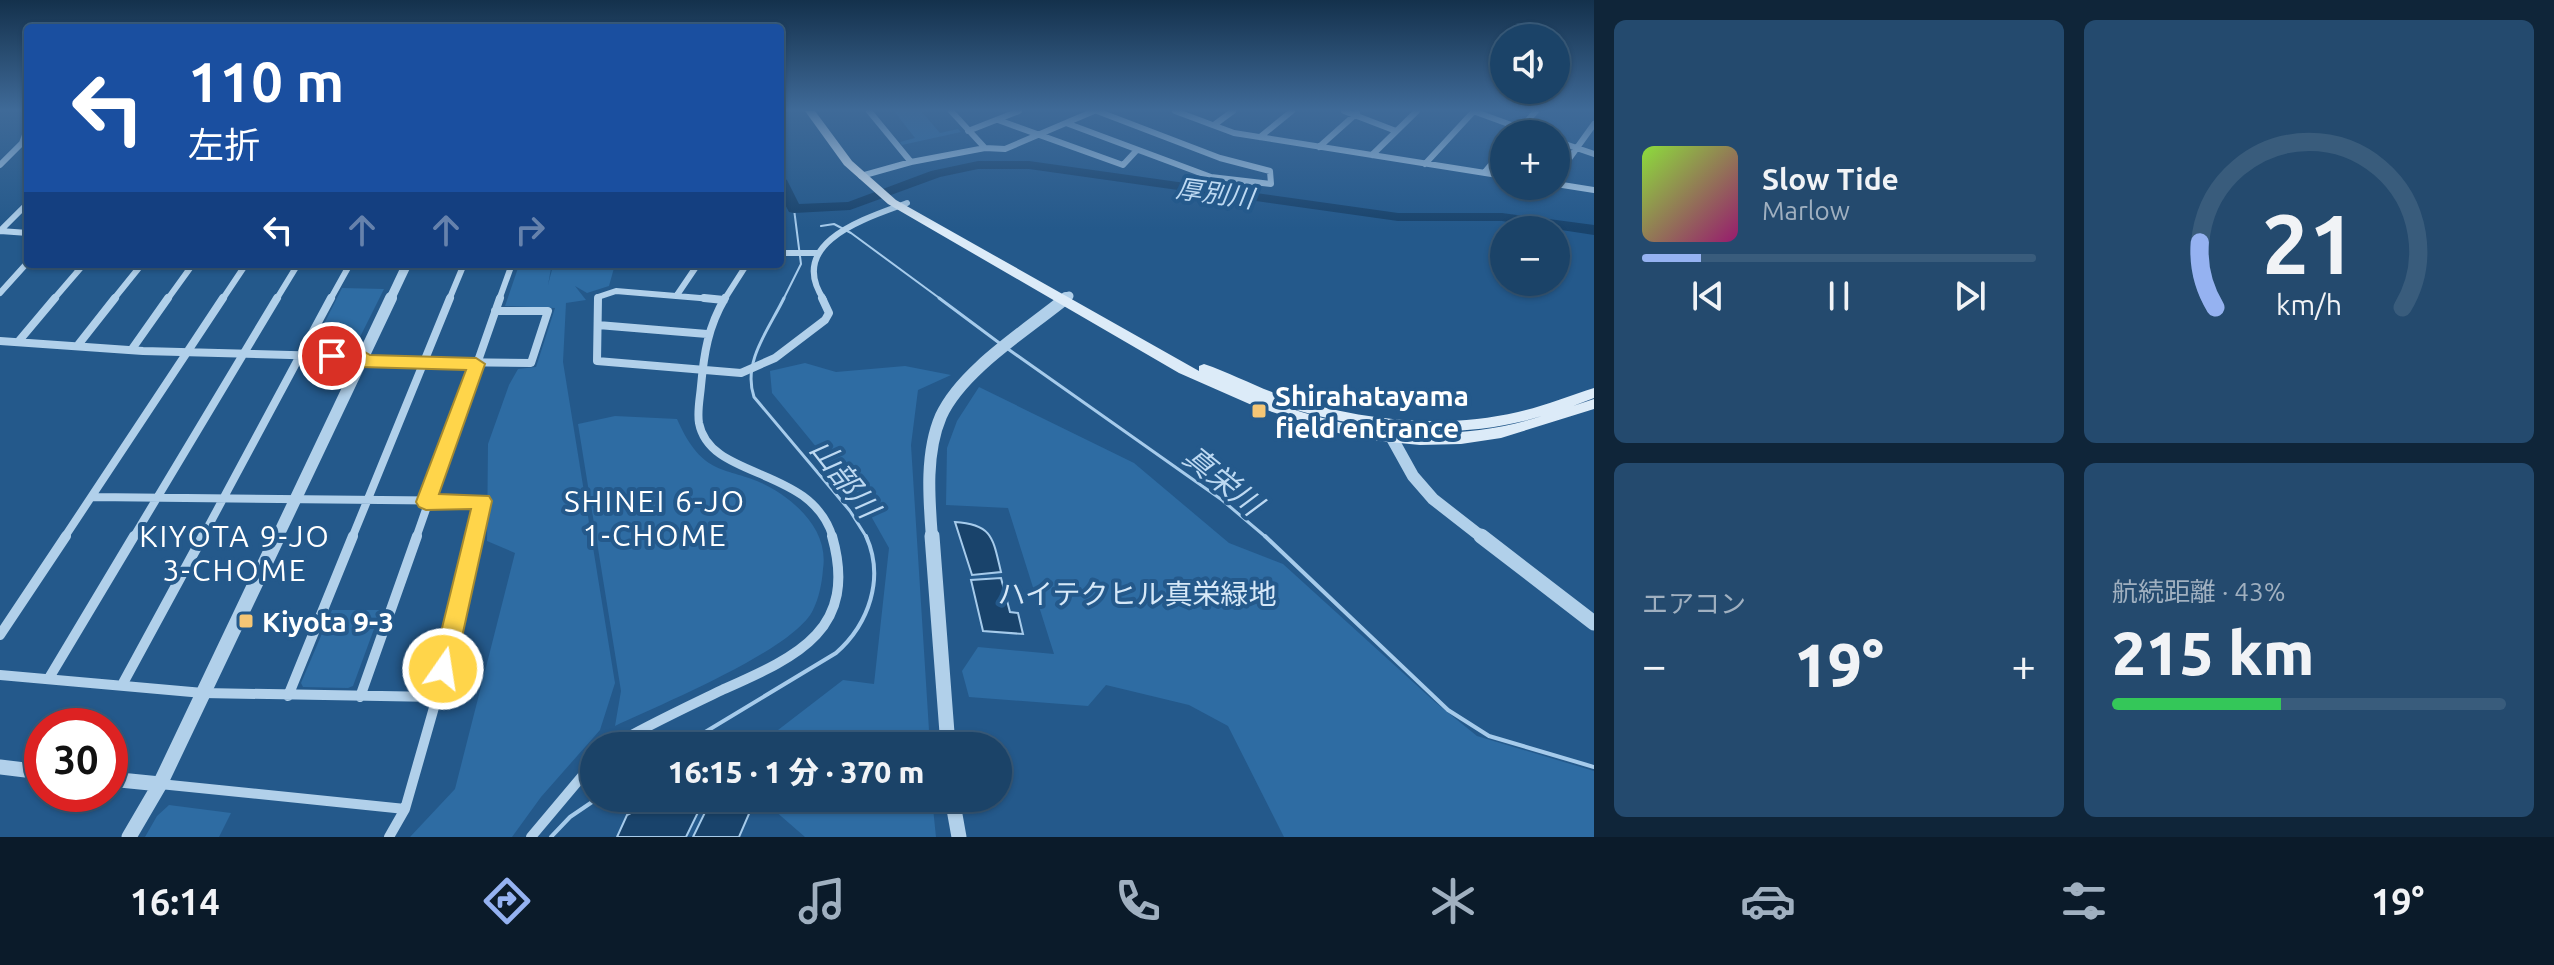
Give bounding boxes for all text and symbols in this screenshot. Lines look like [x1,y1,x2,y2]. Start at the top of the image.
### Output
map controls [1490,24,1570,296]
button: sound [1490,24,1570,104]
text: 110 m [188,50,344,113]
icon: left [56,56,160,160]
button: + [1490,120,1570,200]
text: 左折 [188,124,260,165]
text: Slow Tide [1762,162,1899,196]
water label: 厚別川 [1174,173,1259,213]
text: 21 [2262,195,2356,289]
text: Marlow [1762,196,1850,225]
icon: left [256,208,300,252]
icon: ahead [340,208,384,252]
icon: ahead [424,208,468,252]
icon: right [508,208,552,252]
button: − [1490,216,1570,296]
icon: previous [1686,274,1730,318]
icon: pause [1817,274,1861,318]
icon: next [1948,274,1992,318]
text: km/h [2276,288,2342,320]
pin [298,322,366,390]
icon: arrive [310,334,354,378]
place label: Shirahatayama field entrance [1275,380,1469,443]
marker: Shirahatayama field entrance [1250,402,1268,420]
water label: 山部川 [804,432,888,526]
water label: 真栄川 [1177,438,1271,523]
district label: SHINEI 6-JO 1-CHOME [564,484,746,552]
district label: KIYOTA 9-JO 3-CHOME [139,519,331,587]
text: 航続距離 · 43% [2112,577,2286,606]
park label: ハイテクヒル真栄緑地 [998,578,1276,609]
text: エアコン [1642,589,1746,618]
place label: Kiyota 9-3 [262,606,394,637]
marker: Kiyota 9-3 [237,612,255,630]
text: 215 km [2112,619,2314,686]
position arrow [401,627,485,711]
text: 19° [1794,631,1884,698]
text: − [1642,640,1667,689]
text: + [2011,640,2036,689]
speed limit sign: 30 [24,708,128,812]
text: 16:15 · 1 分 · 370 m [668,755,924,789]
icon: directions [479,873,535,929]
icon: music [794,873,850,929]
icon: phone [1110,873,1166,929]
icon: climate [1425,873,1481,929]
icon: car [1740,873,1796,929]
icon: filters [2056,873,2112,929]
text: 16:14 [130,881,220,922]
text: 19° [2371,881,2424,922]

